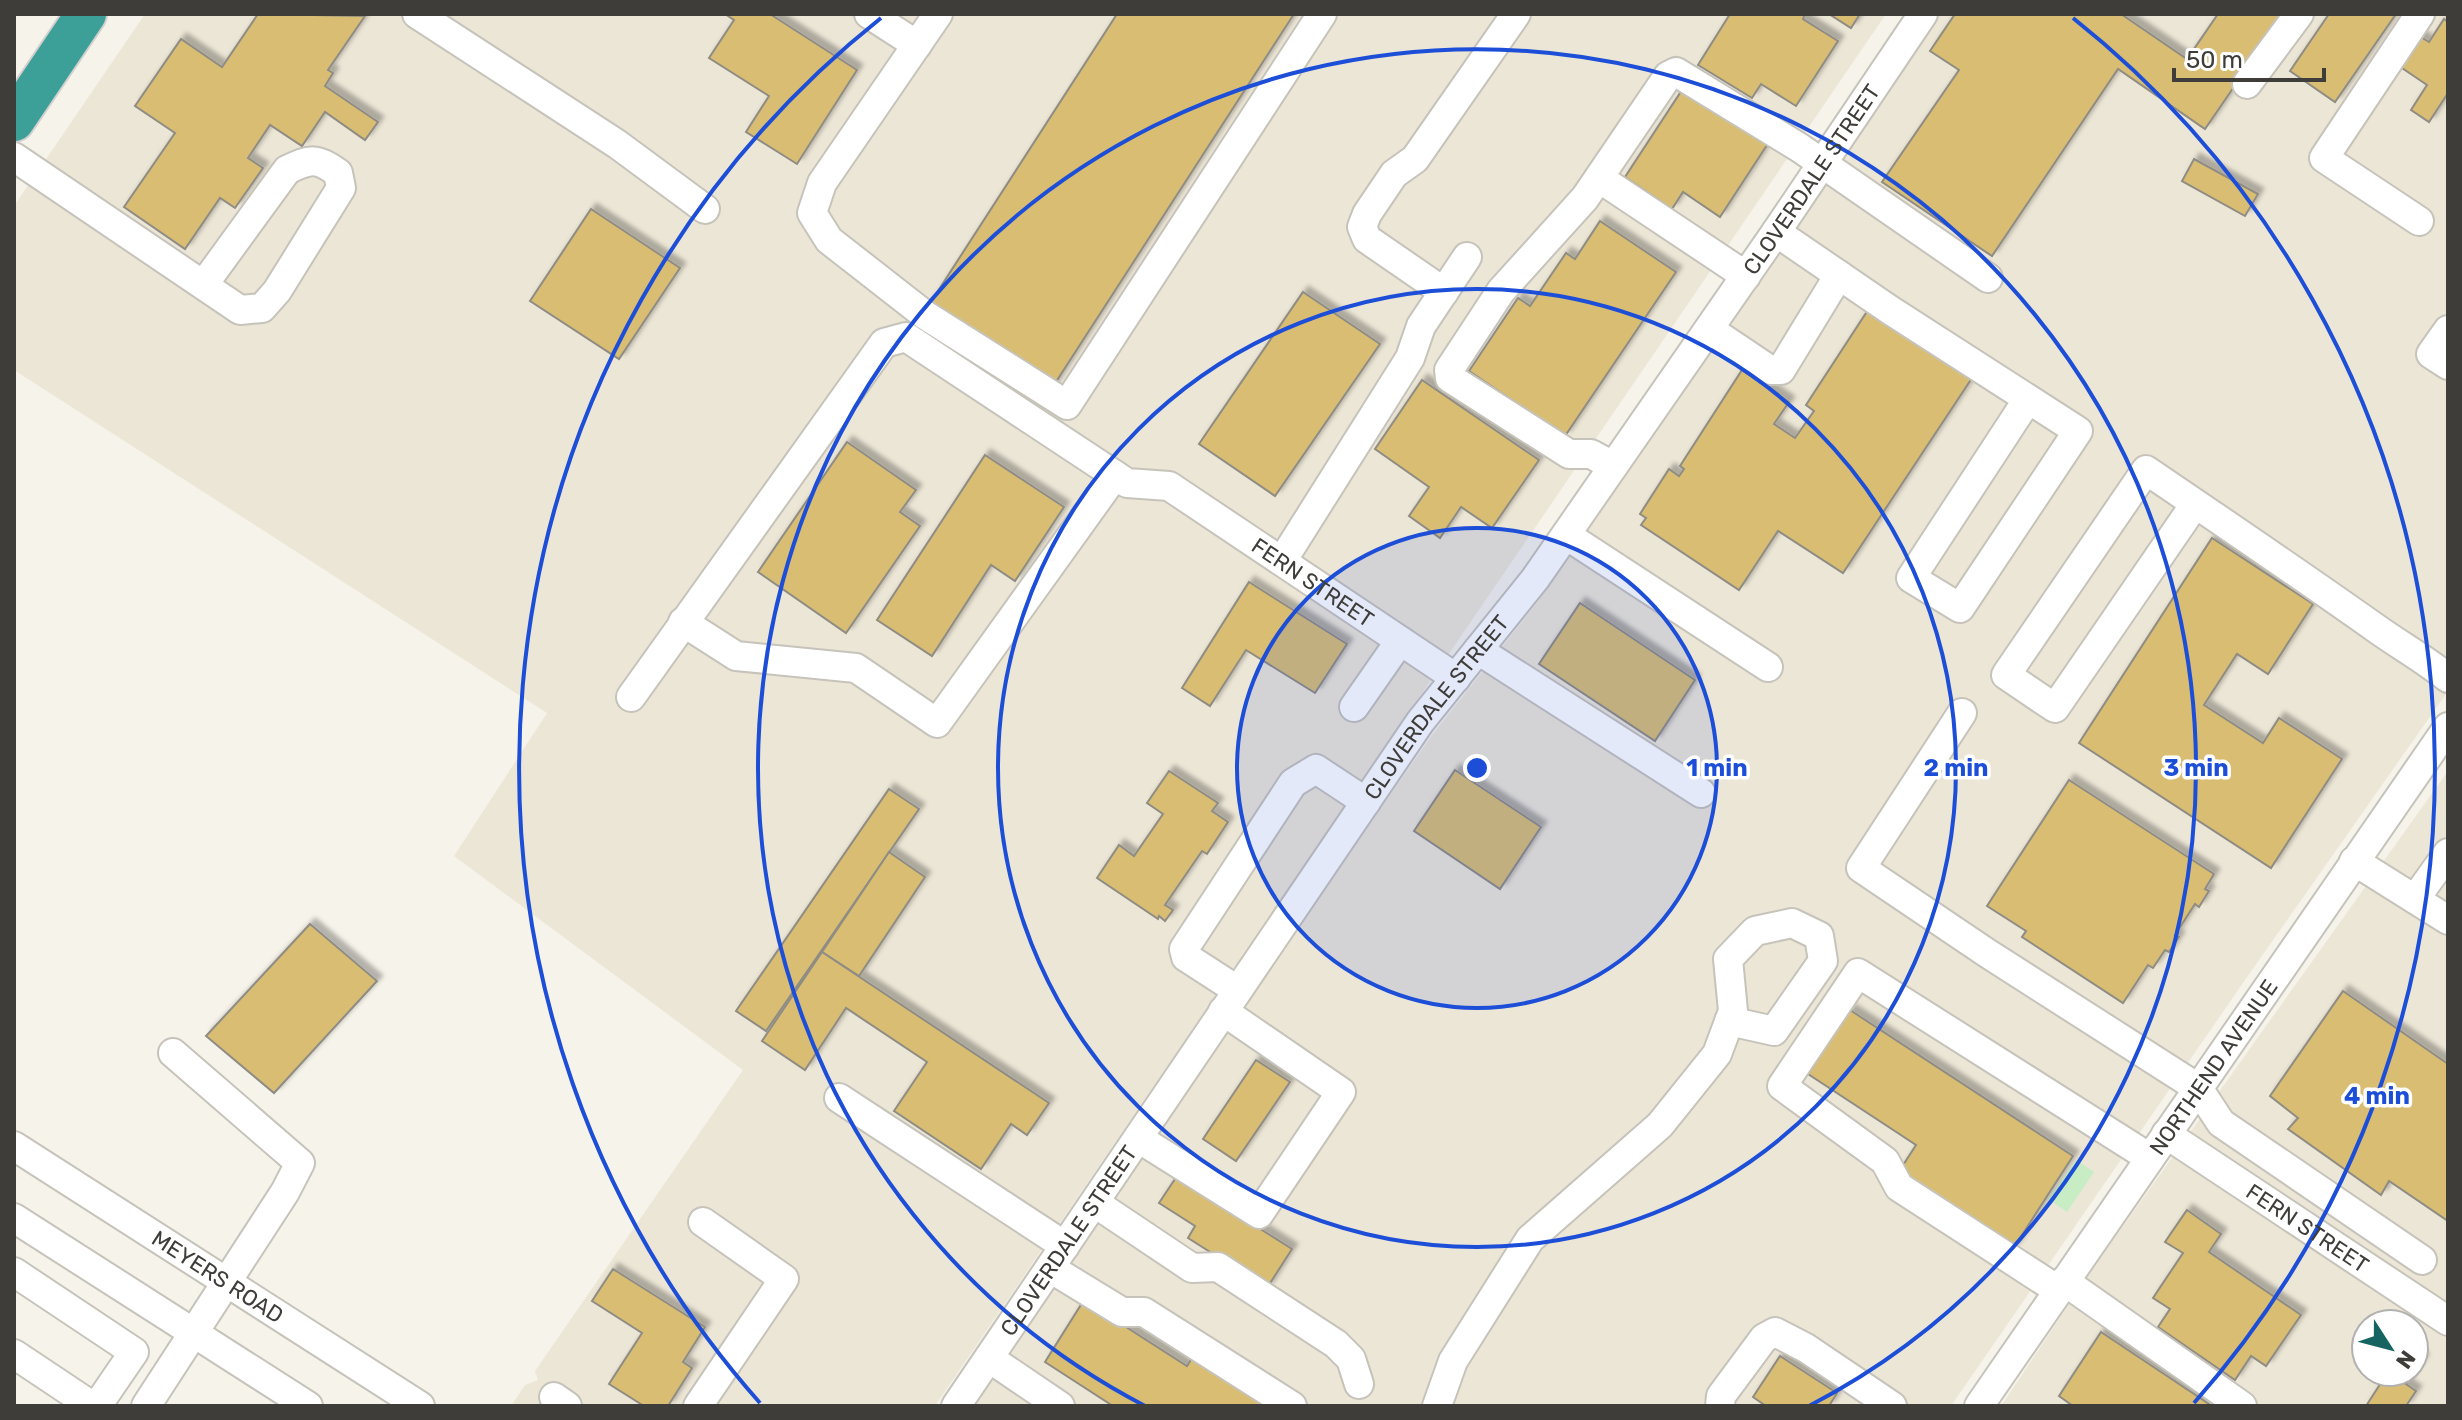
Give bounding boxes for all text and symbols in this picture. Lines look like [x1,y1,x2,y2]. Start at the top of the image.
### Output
scale bar [2174,32,2324,82]
text: 50 m [2186,46,2243,74]
street label: CLOVERDALE STREET [1737,79,1886,280]
street label: FERN STREET [1247,532,1379,633]
street label: CLOVERDALE STREET [1358,609,1514,805]
centre of rings [1463,754,1491,782]
text: 1 min [1686,754,1748,782]
text: 2 min [1924,754,1989,782]
text: 3 min [2163,754,2229,782]
street label: NORTHEND AVENUE [2143,974,2283,1160]
text: 4 min [2344,1082,2410,1110]
street label: CLOVERDALE STREET [994,1140,1143,1341]
street label: FERN STREET [2241,1178,2374,1278]
street label: MEYERS ROAD [147,1224,289,1329]
north arrow [2350,1308,2430,1388]
text: N [2390,1345,2421,1374]

